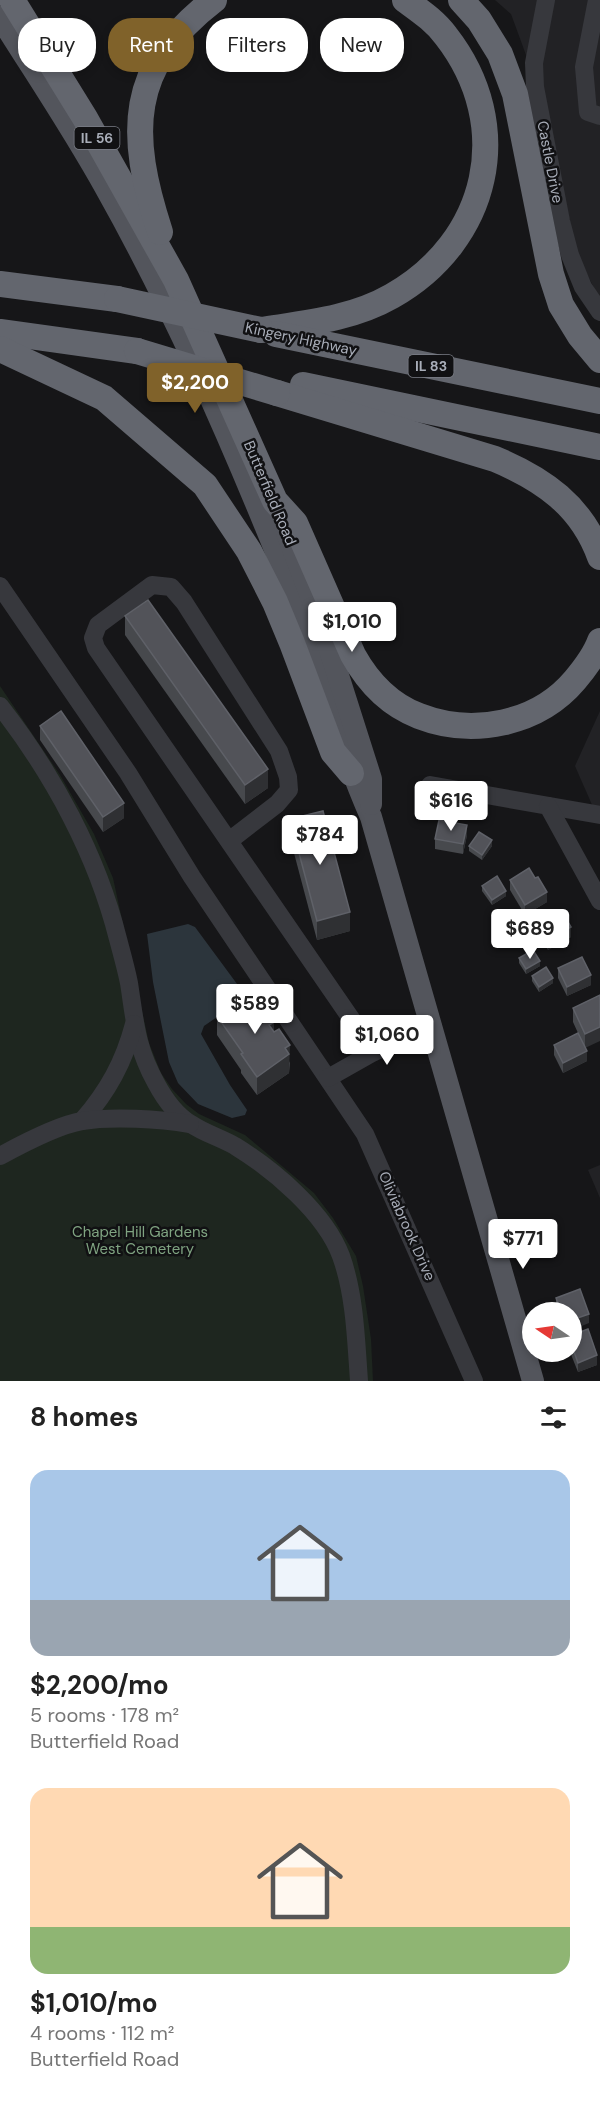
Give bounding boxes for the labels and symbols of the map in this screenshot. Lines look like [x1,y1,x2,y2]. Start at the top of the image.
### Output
street label: Castle Drive [532,119,568,205]
road number: IL 56 [74,127,120,149]
street label: Kingery Highway [243,317,359,361]
road number: IL 83 [408,355,454,377]
pin: $2,200 [146,363,244,414]
street label: Butterfield Road [239,438,301,548]
pin: $1,010 [303,602,401,653]
pin: $616 [415,781,487,832]
pin: $784 [284,815,356,866]
pin: $689 [494,909,566,960]
pin: $589 [219,984,291,1035]
pin: $1,060 [338,1015,436,1066]
street label: Oliviabrook Drive [374,1168,440,1284]
pin: $771 [487,1219,559,1270]
park label: Chapel Hill Gardens West Cemetery [72,1222,208,1259]
north arrow [522,1302,582,1362]

